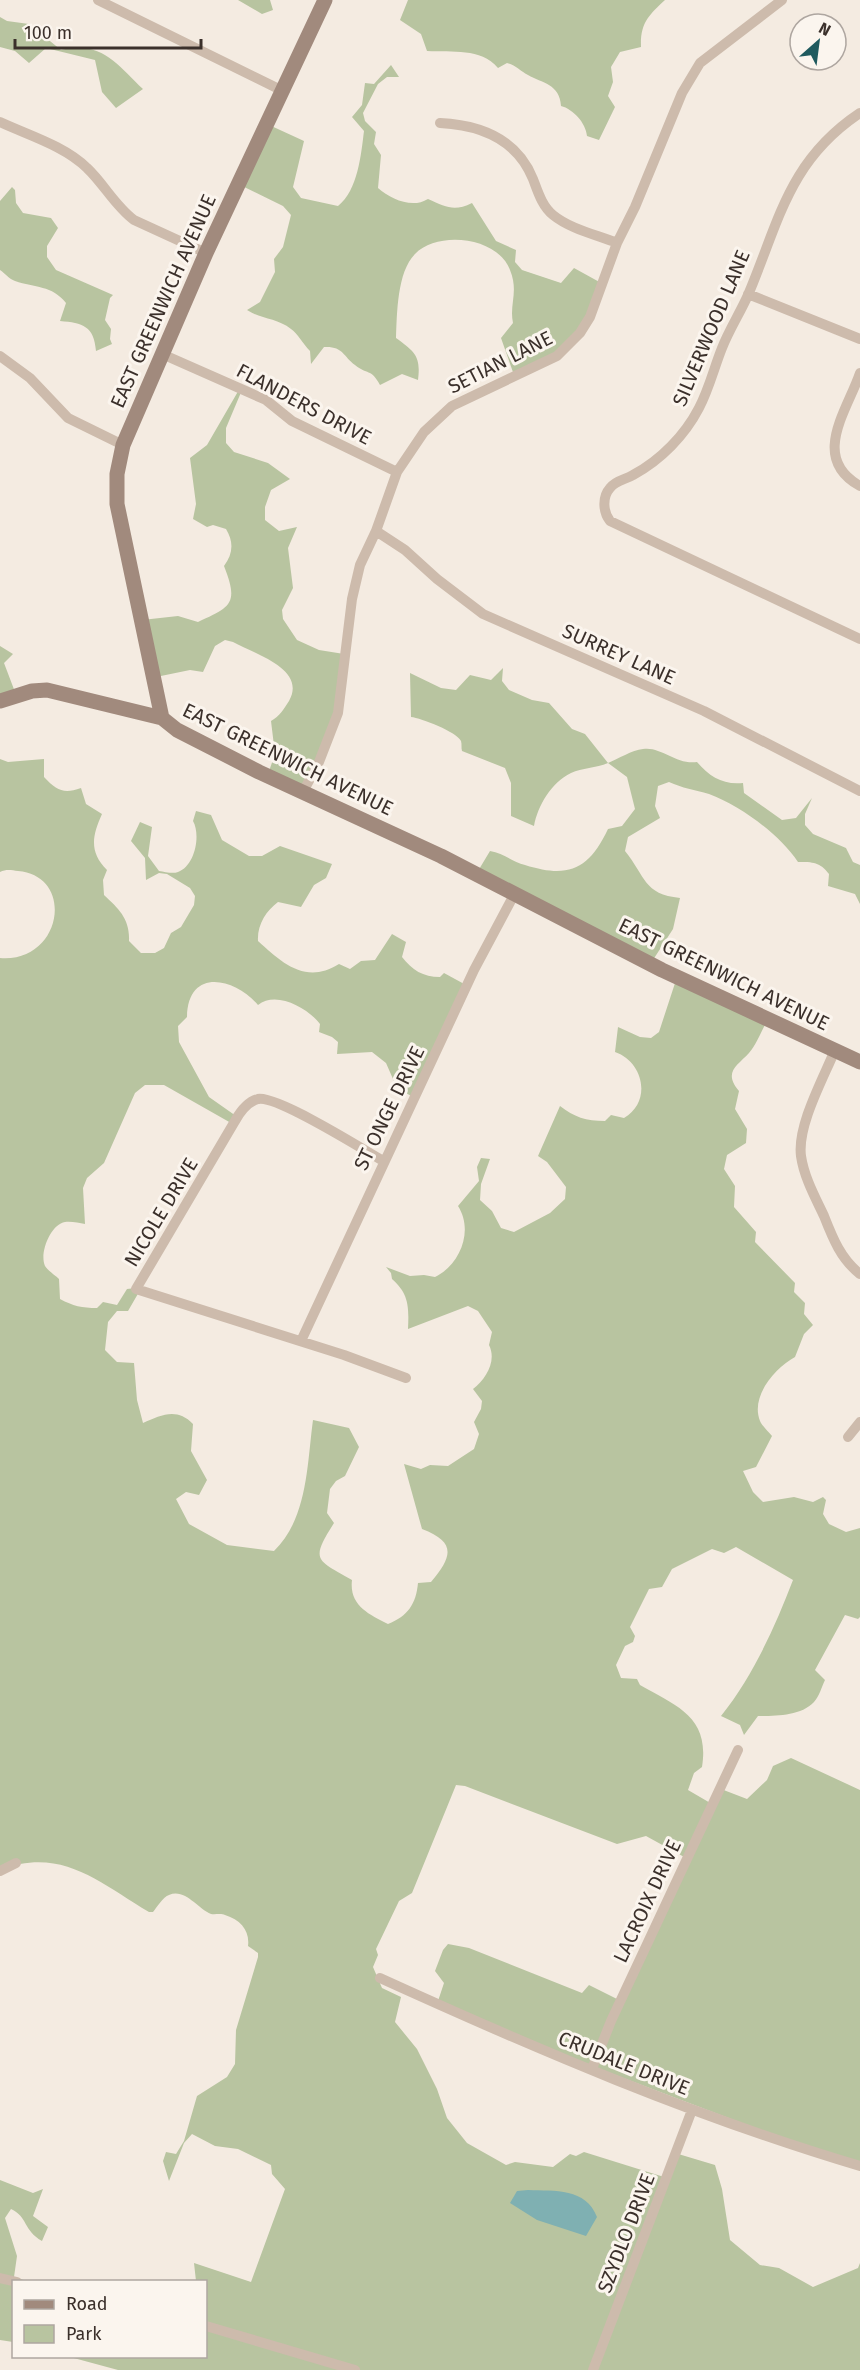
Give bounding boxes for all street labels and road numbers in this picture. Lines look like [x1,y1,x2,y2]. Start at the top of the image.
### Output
street label: EAST GREENWICH AVENUE [105,191,221,411]
street label: SILVERWOOD LANE [667,246,755,410]
street label: SETIAN LANE [444,325,556,399]
street label: FLANDERS DRIVE [232,358,376,450]
street label: SURREY LANE [559,618,679,690]
street label: EAST GREENWICH AVENUE [179,698,397,820]
street label: EAST GREENWICH AVENUE [615,913,833,1035]
street label: ST ONGE DRIVE [349,1042,429,1174]
street label: NICOLE DRIVE [119,1153,203,1271]
street label: LACROIX DRIVE [608,1836,686,1966]
street label: CRUDALE DRIVE [555,2026,693,2100]
street label: SZYDLO DRIVE [592,2170,660,2296]

